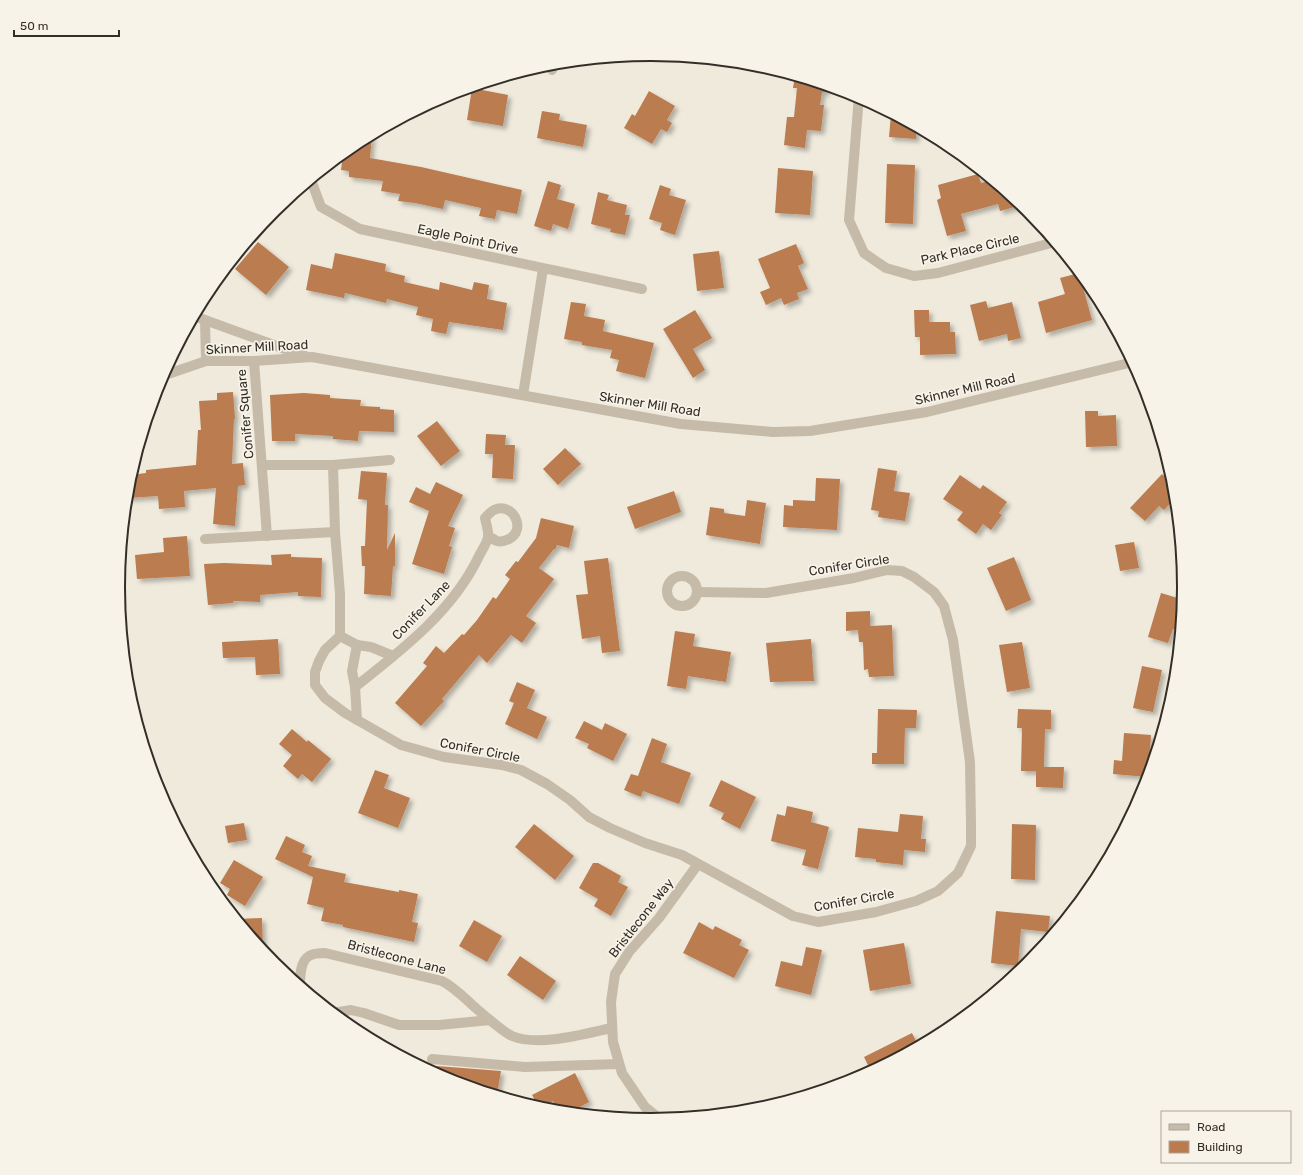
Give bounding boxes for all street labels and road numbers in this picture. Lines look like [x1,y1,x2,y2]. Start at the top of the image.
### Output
street label: Eagle Point Drive [416,221,520,258]
street label: Park Place Circle [919,230,1021,268]
street label: Skinner Mill Road [205,337,309,357]
street label: Conifer Square [234,368,256,460]
street label: Skinner Mill Road [913,370,1017,408]
street label: Skinner Mill Road [598,389,702,419]
street label: Conifer Circle [808,551,890,579]
street label: Conifer Lane [389,577,453,643]
street label: Conifer Circle [439,735,521,765]
street label: Bristlecone Way [606,876,676,960]
street label: Conifer Circle [813,886,895,914]
street label: Bristlecone Lane [346,937,448,977]

